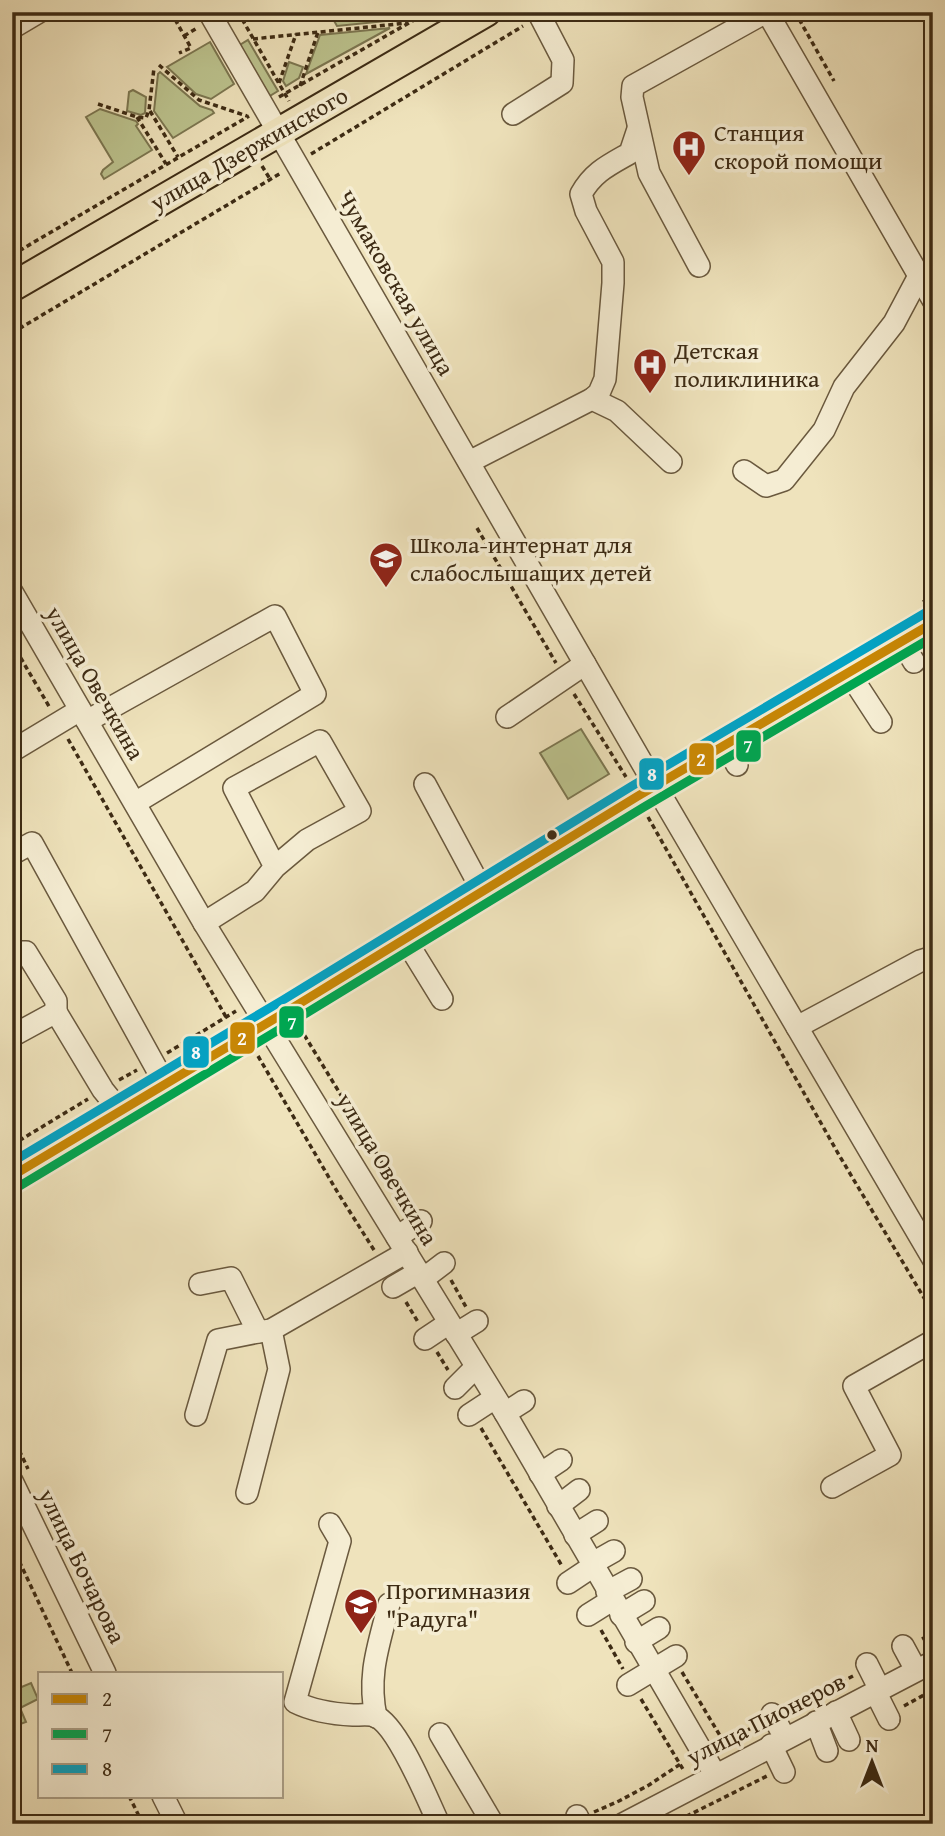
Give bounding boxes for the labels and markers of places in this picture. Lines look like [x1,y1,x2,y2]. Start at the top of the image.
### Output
place label: Станция скорой помощи [714,115,882,178]
hospital icon: Станция скорой помощи [670,128,708,177]
place label: Детская поликлиника [673,333,820,396]
hospital icon: Детская поликлиника [631,346,669,395]
place label: Школа-интернат для слабослышащих детей [410,527,652,590]
school or university icon: Школа-интернат для слабослышащих детей [367,540,405,589]
unlabelled marker [545,828,559,842]
place label: Прогимназия "Радуга" [386,1573,530,1636]
school or university icon: Прогимназия "Радуга" [342,1586,380,1635]

